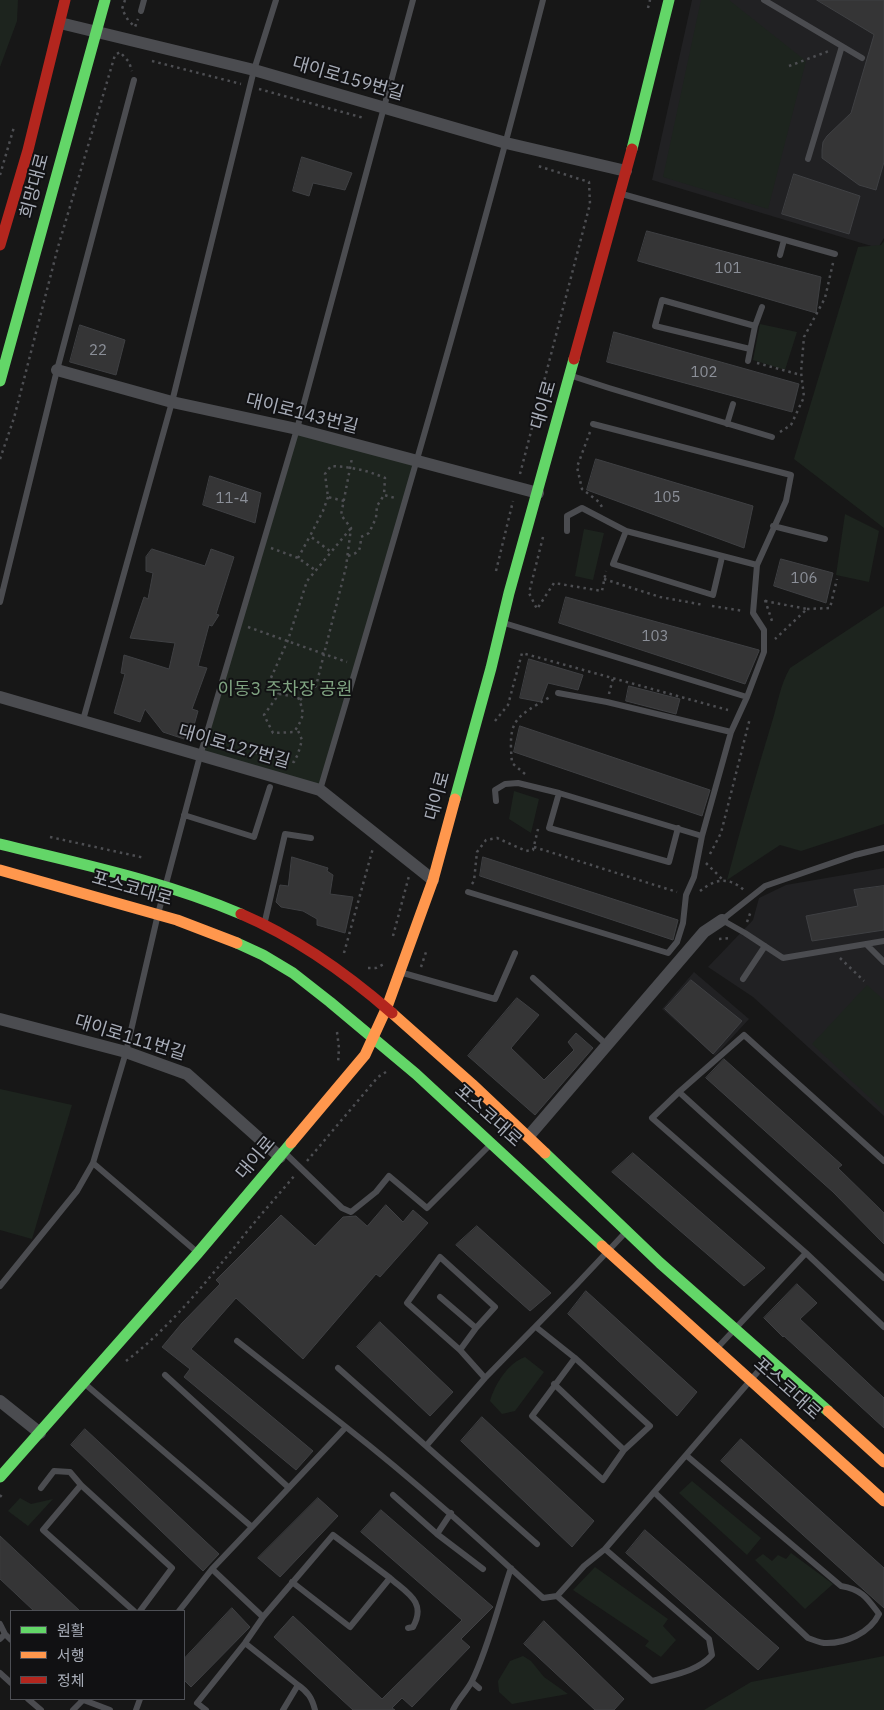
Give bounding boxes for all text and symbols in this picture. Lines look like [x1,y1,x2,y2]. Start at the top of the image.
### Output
street label: 대이로159번길 [290,53,406,105]
street label: 희망대로 [16,151,54,221]
house number: 101 [715,260,741,278]
house number: 22 [89,342,107,360]
house number: 102 [691,364,717,382]
street label: 대이로 [527,378,561,432]
street label: 대이로143번길 [243,390,361,438]
house number: 105 [654,489,680,507]
house number: 11-4 [216,490,248,508]
house number: 106 [791,570,817,588]
house number: 103 [642,628,668,646]
park label: 이동3 주차장 공원 [217,679,353,701]
street label: 대이로127번길 [176,721,292,773]
street label: 대이로 [421,769,455,823]
street label: 포스코대로 [89,867,175,911]
street label: 대이로111번길 [72,1011,188,1065]
street label: 포스코대로 [450,1080,526,1152]
street label: 대이로 [232,1132,280,1184]
street label: 포스코대로 [749,1353,825,1425]
legend [10,1610,185,1700]
text: 원활 [57,1621,85,1640]
text: 서행 [57,1646,85,1665]
text: 정체 [57,1671,85,1690]

